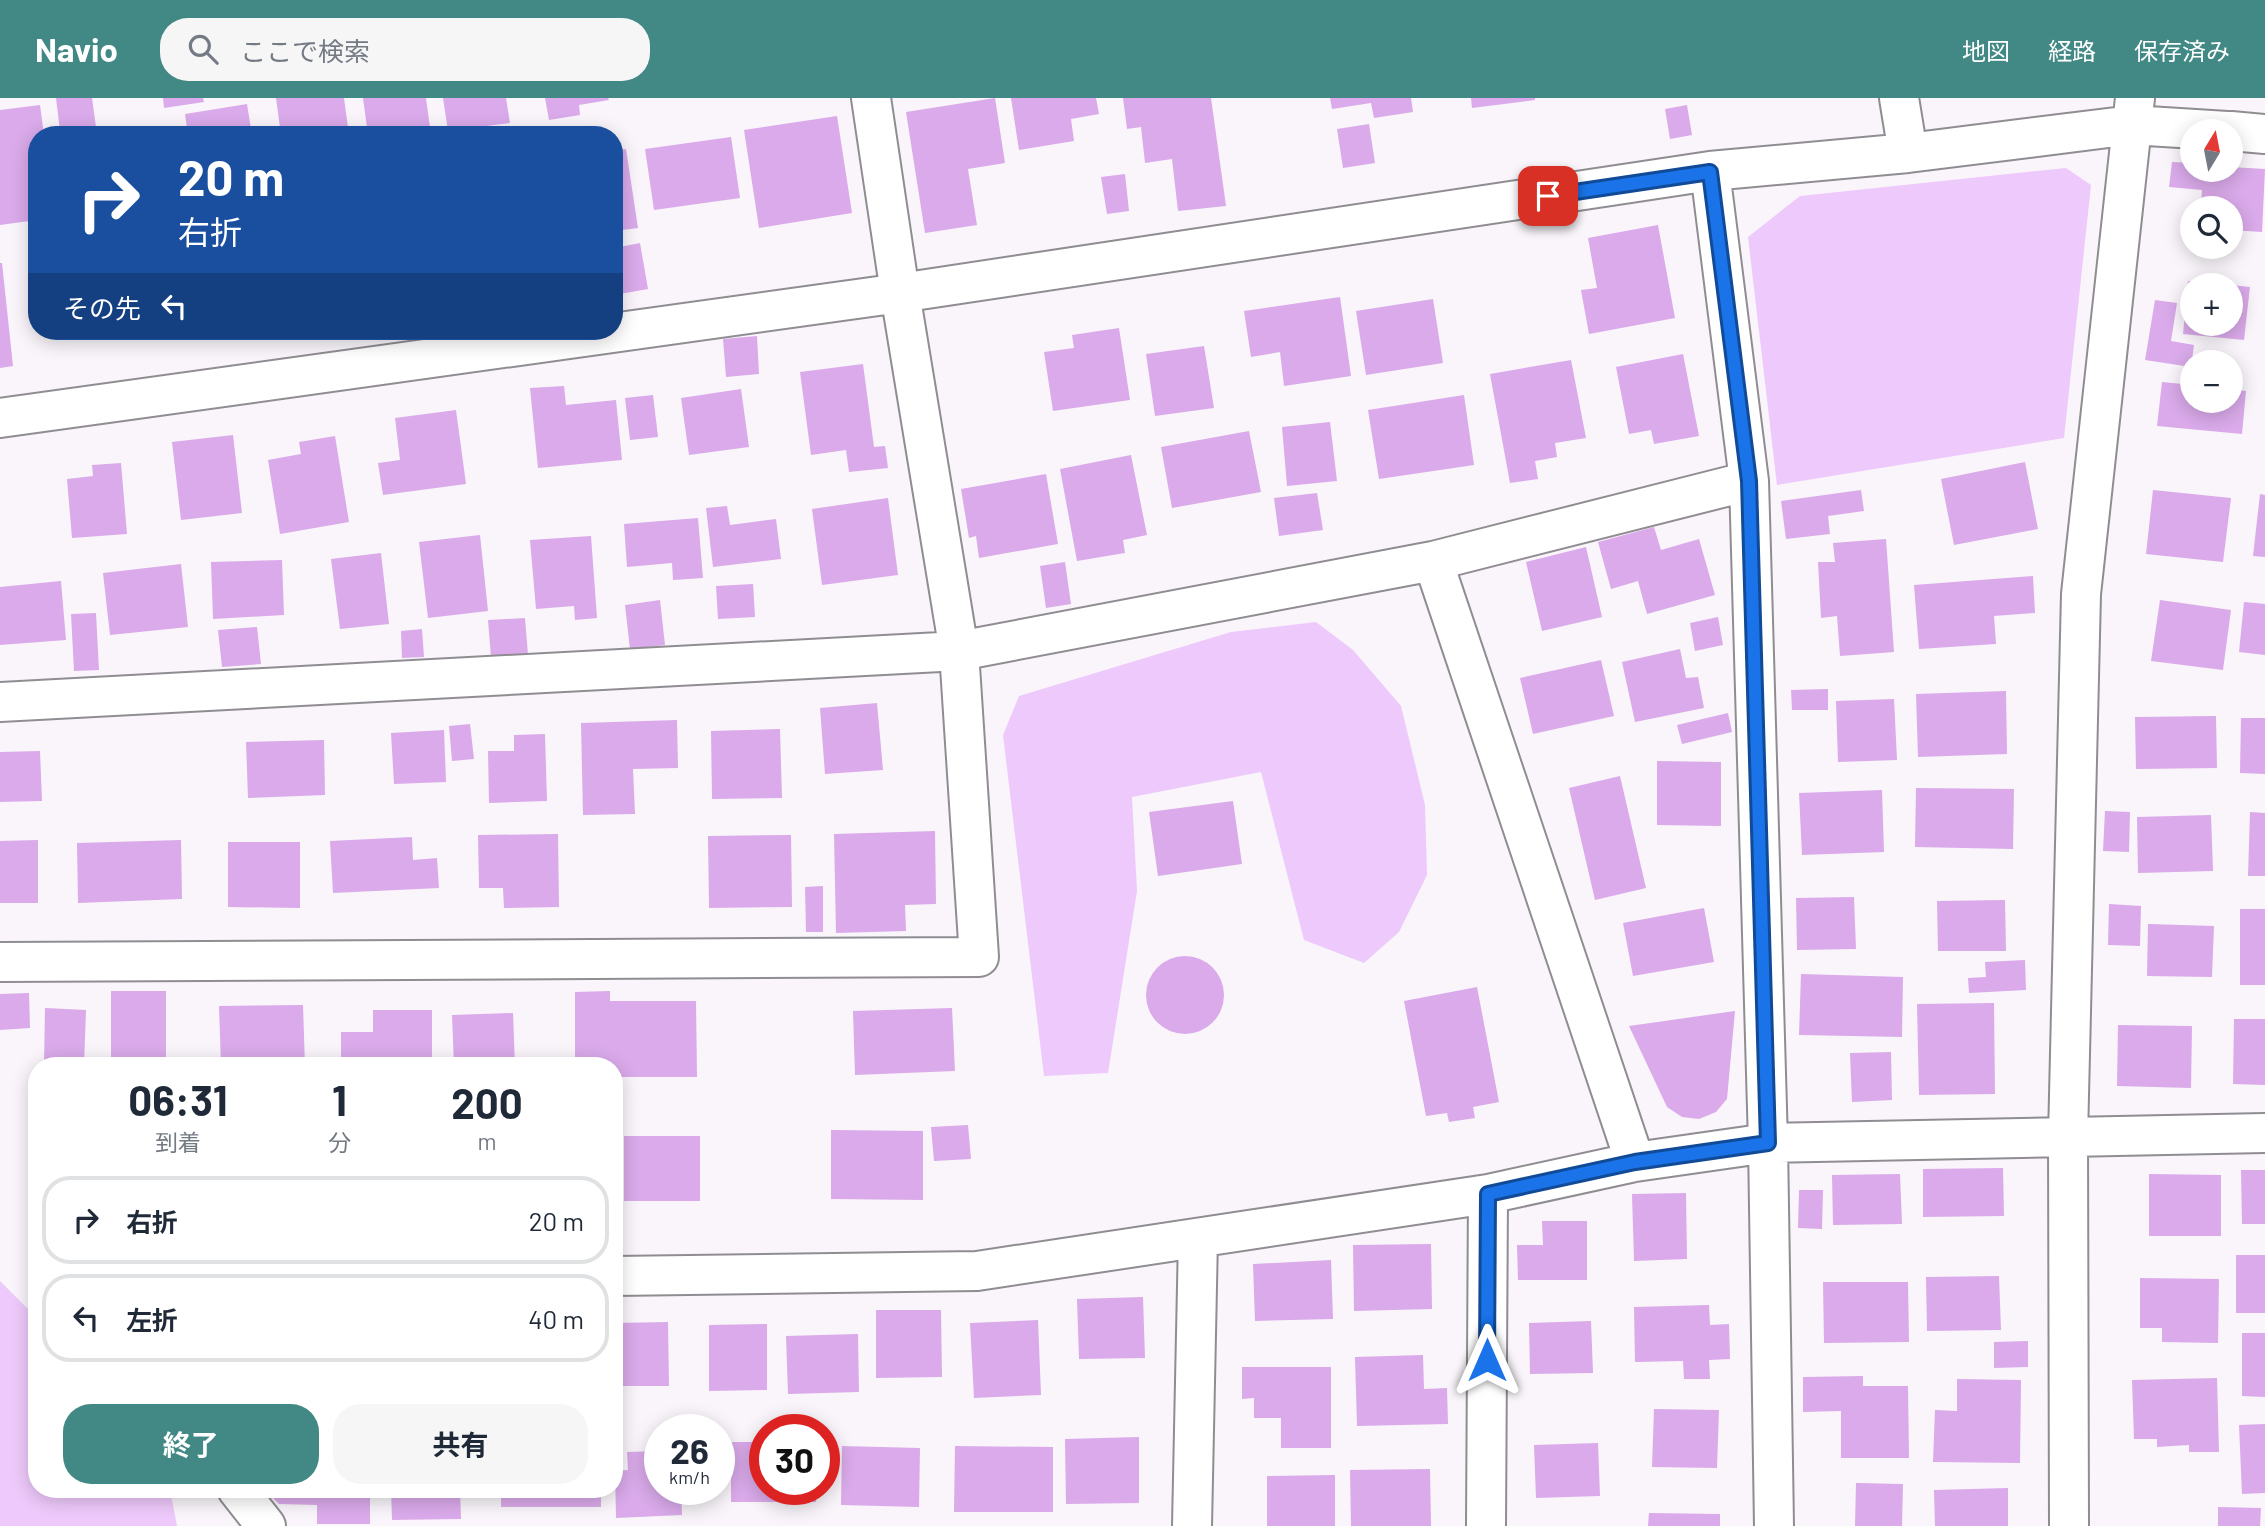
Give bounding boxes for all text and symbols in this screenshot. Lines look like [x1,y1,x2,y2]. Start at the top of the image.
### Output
search box [160,18,650,81]
text: Navio [35,29,118,69]
icon: search [184,30,222,68]
text: ここで検索 [240,35,370,66]
text: 地図 [1962,36,2010,65]
text: 経路 [2048,36,2096,65]
text: 保存済み [2134,36,2230,65]
north arrow [2180,119,2244,182]
map controls [2180,119,2243,413]
text: 20 m [178,147,284,206]
icon: right [63,154,154,245]
pin [1518,166,1578,226]
icon: arrive [1529,177,1567,215]
button: search [2180,196,2243,259]
text: 右折 [178,212,242,250]
button: + [2180,273,2243,336]
icon: left [155,287,193,325]
text: その先 [63,292,141,323]
button: − [2180,350,2243,413]
text: 06:31 [128,1074,228,1124]
text: 1 [332,1074,347,1124]
text: 200 [451,1077,523,1127]
text: m [477,1127,496,1155]
text: 到着 [155,1128,201,1156]
text: 分 [328,1128,351,1156]
icon: right [67,1201,105,1239]
text: 20 m [529,1205,584,1236]
text: 右折 [126,1206,178,1237]
icon: left [67,1299,105,1337]
text: 40 m [528,1303,584,1334]
text: 左折 [126,1304,178,1335]
position arrow [1450,1323,1524,1397]
button: 終了 [63,1404,319,1484]
button: 共有 [333,1404,588,1484]
speed limit sign: 30 [749,1414,840,1505]
text: 26 [670,1429,709,1471]
text: km/h [669,1466,710,1488]

